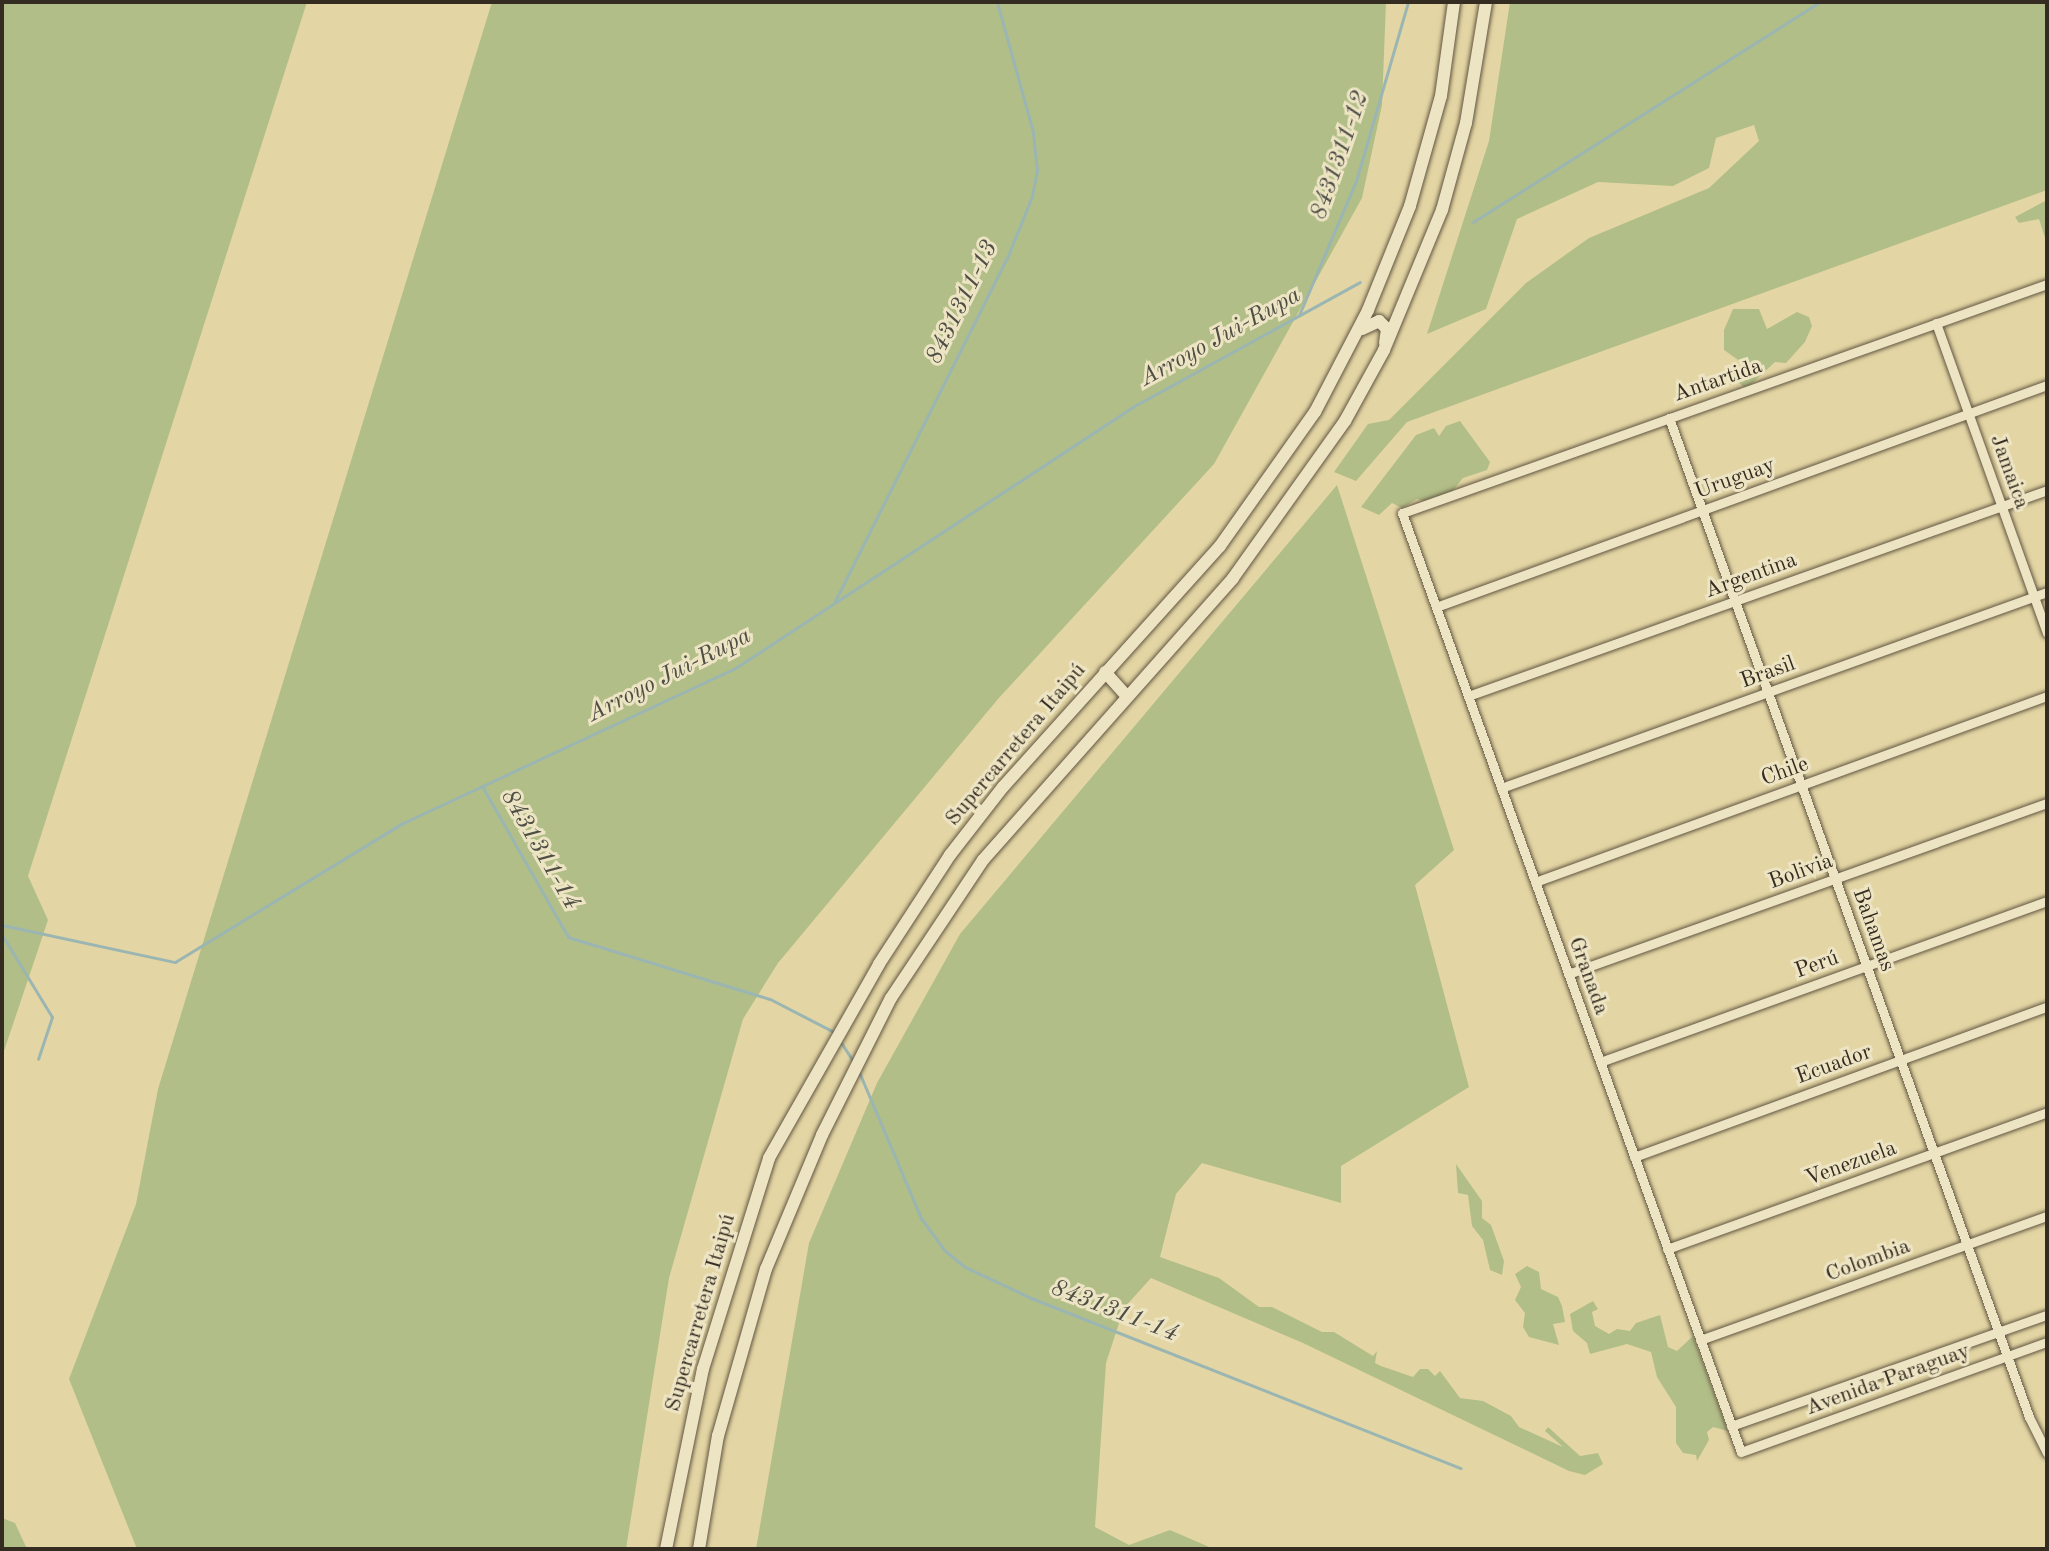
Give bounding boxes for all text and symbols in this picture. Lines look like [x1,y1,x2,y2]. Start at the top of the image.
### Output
water label: 8431311-12 [1306,88,1376,224]
water label: 8431311-13 [921,236,1005,370]
water label: Arroyo Jui-Rupa [1135,282,1307,394]
street label: Antartida [1670,353,1766,409]
street label: Jamaica [1983,431,2035,513]
street label: Uruguay [1691,452,1779,506]
street label: Argentina [1701,547,1801,605]
water label: Arroyo Jui-Rupa [583,622,757,730]
street label: Brasil [1737,651,1799,695]
street label: Supercarretera Itaipú [940,658,1092,832]
street label: Chile [1758,751,1812,793]
water label: 8431311-14 [493,785,585,915]
street label: Bolivia [1765,848,1837,896]
street label: Bahamas [1846,885,1900,975]
street label: Granada [1562,934,1614,1018]
street label: Perú [1791,945,1843,985]
street label: Ecuador [1792,1039,1876,1091]
street label: Venezuela [1802,1135,1900,1193]
street label: Supercarretera Itaipú [660,1211,742,1415]
street label: Colombia [1822,1234,1914,1288]
water label: 8431311-14 [1046,1275,1182,1349]
street label: Avenida Paraguay [1802,1338,1974,1422]

